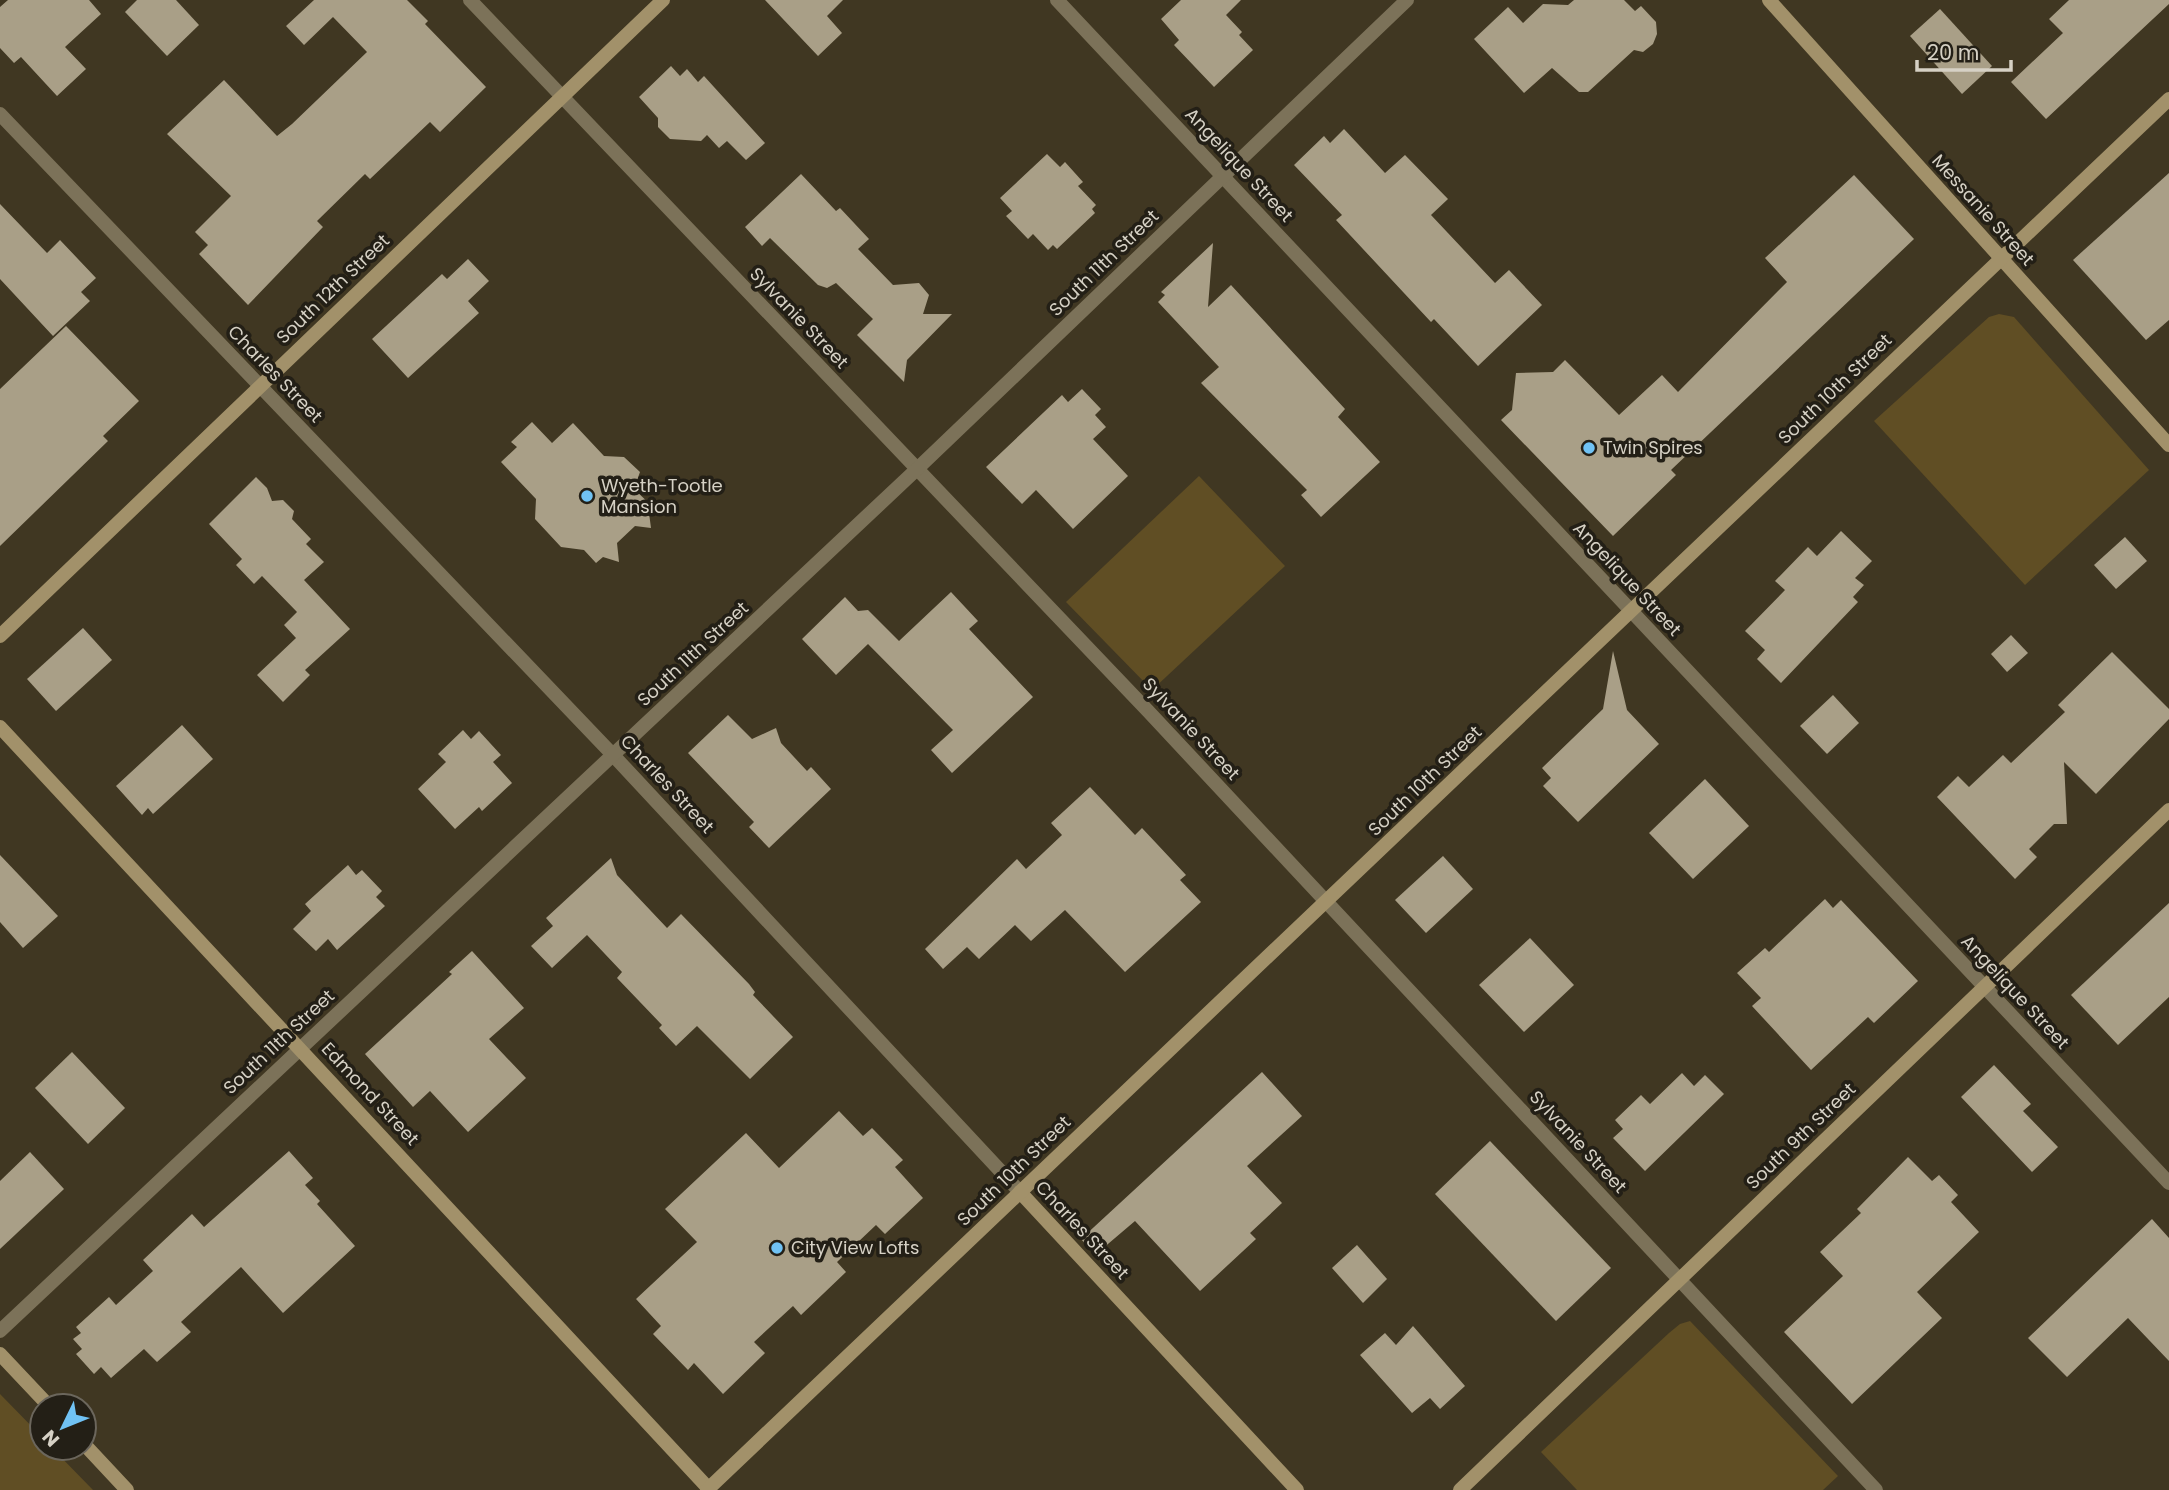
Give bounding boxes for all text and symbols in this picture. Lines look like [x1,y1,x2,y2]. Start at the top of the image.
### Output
scale bar [1917,28,2011,72]
text: 20 m [1927,38,1980,67]
street label: Angelique Street [1180,102,1299,227]
street label: Messanie Street [1926,148,2040,271]
street label: South 11th Street [1043,204,1164,322]
street label: South 12th Street [271,228,395,349]
street label: Sylvanie Street [745,261,854,374]
street label: Charles Street [222,319,328,428]
street label: South 10th Street [1772,328,1897,449]
place label: Twin Spires [1603,435,1703,460]
marker: Twin Spires [1581,440,1597,456]
place label: Wyeth-Tootle Mansion [601,473,723,519]
marker: Wyeth-Tootle Mansion [579,488,595,504]
street label: Angelique Street [1568,516,1687,641]
street label: South 11th Street [632,596,754,712]
street label: Sylvanie Street [1137,672,1246,785]
street label: South 10th Street [1362,720,1487,841]
street label: Charles Street [615,729,720,839]
street label: Angelique Street [1956,929,2075,1054]
street label: South 11th Street [218,984,340,1100]
street label: Edmond Street [316,1037,425,1151]
street label: South 9th Street [1740,1077,1861,1194]
street label: Sylvanie Street [1524,1085,1633,1198]
street label: South 10th Street [951,1110,1076,1231]
street label: Charles Street [1030,1175,1135,1285]
place label: City View Lofts [791,1235,919,1260]
marker: City View Lofts [769,1240,785,1256]
north arrow [28,1392,98,1462]
text: N [36,1424,66,1453]

